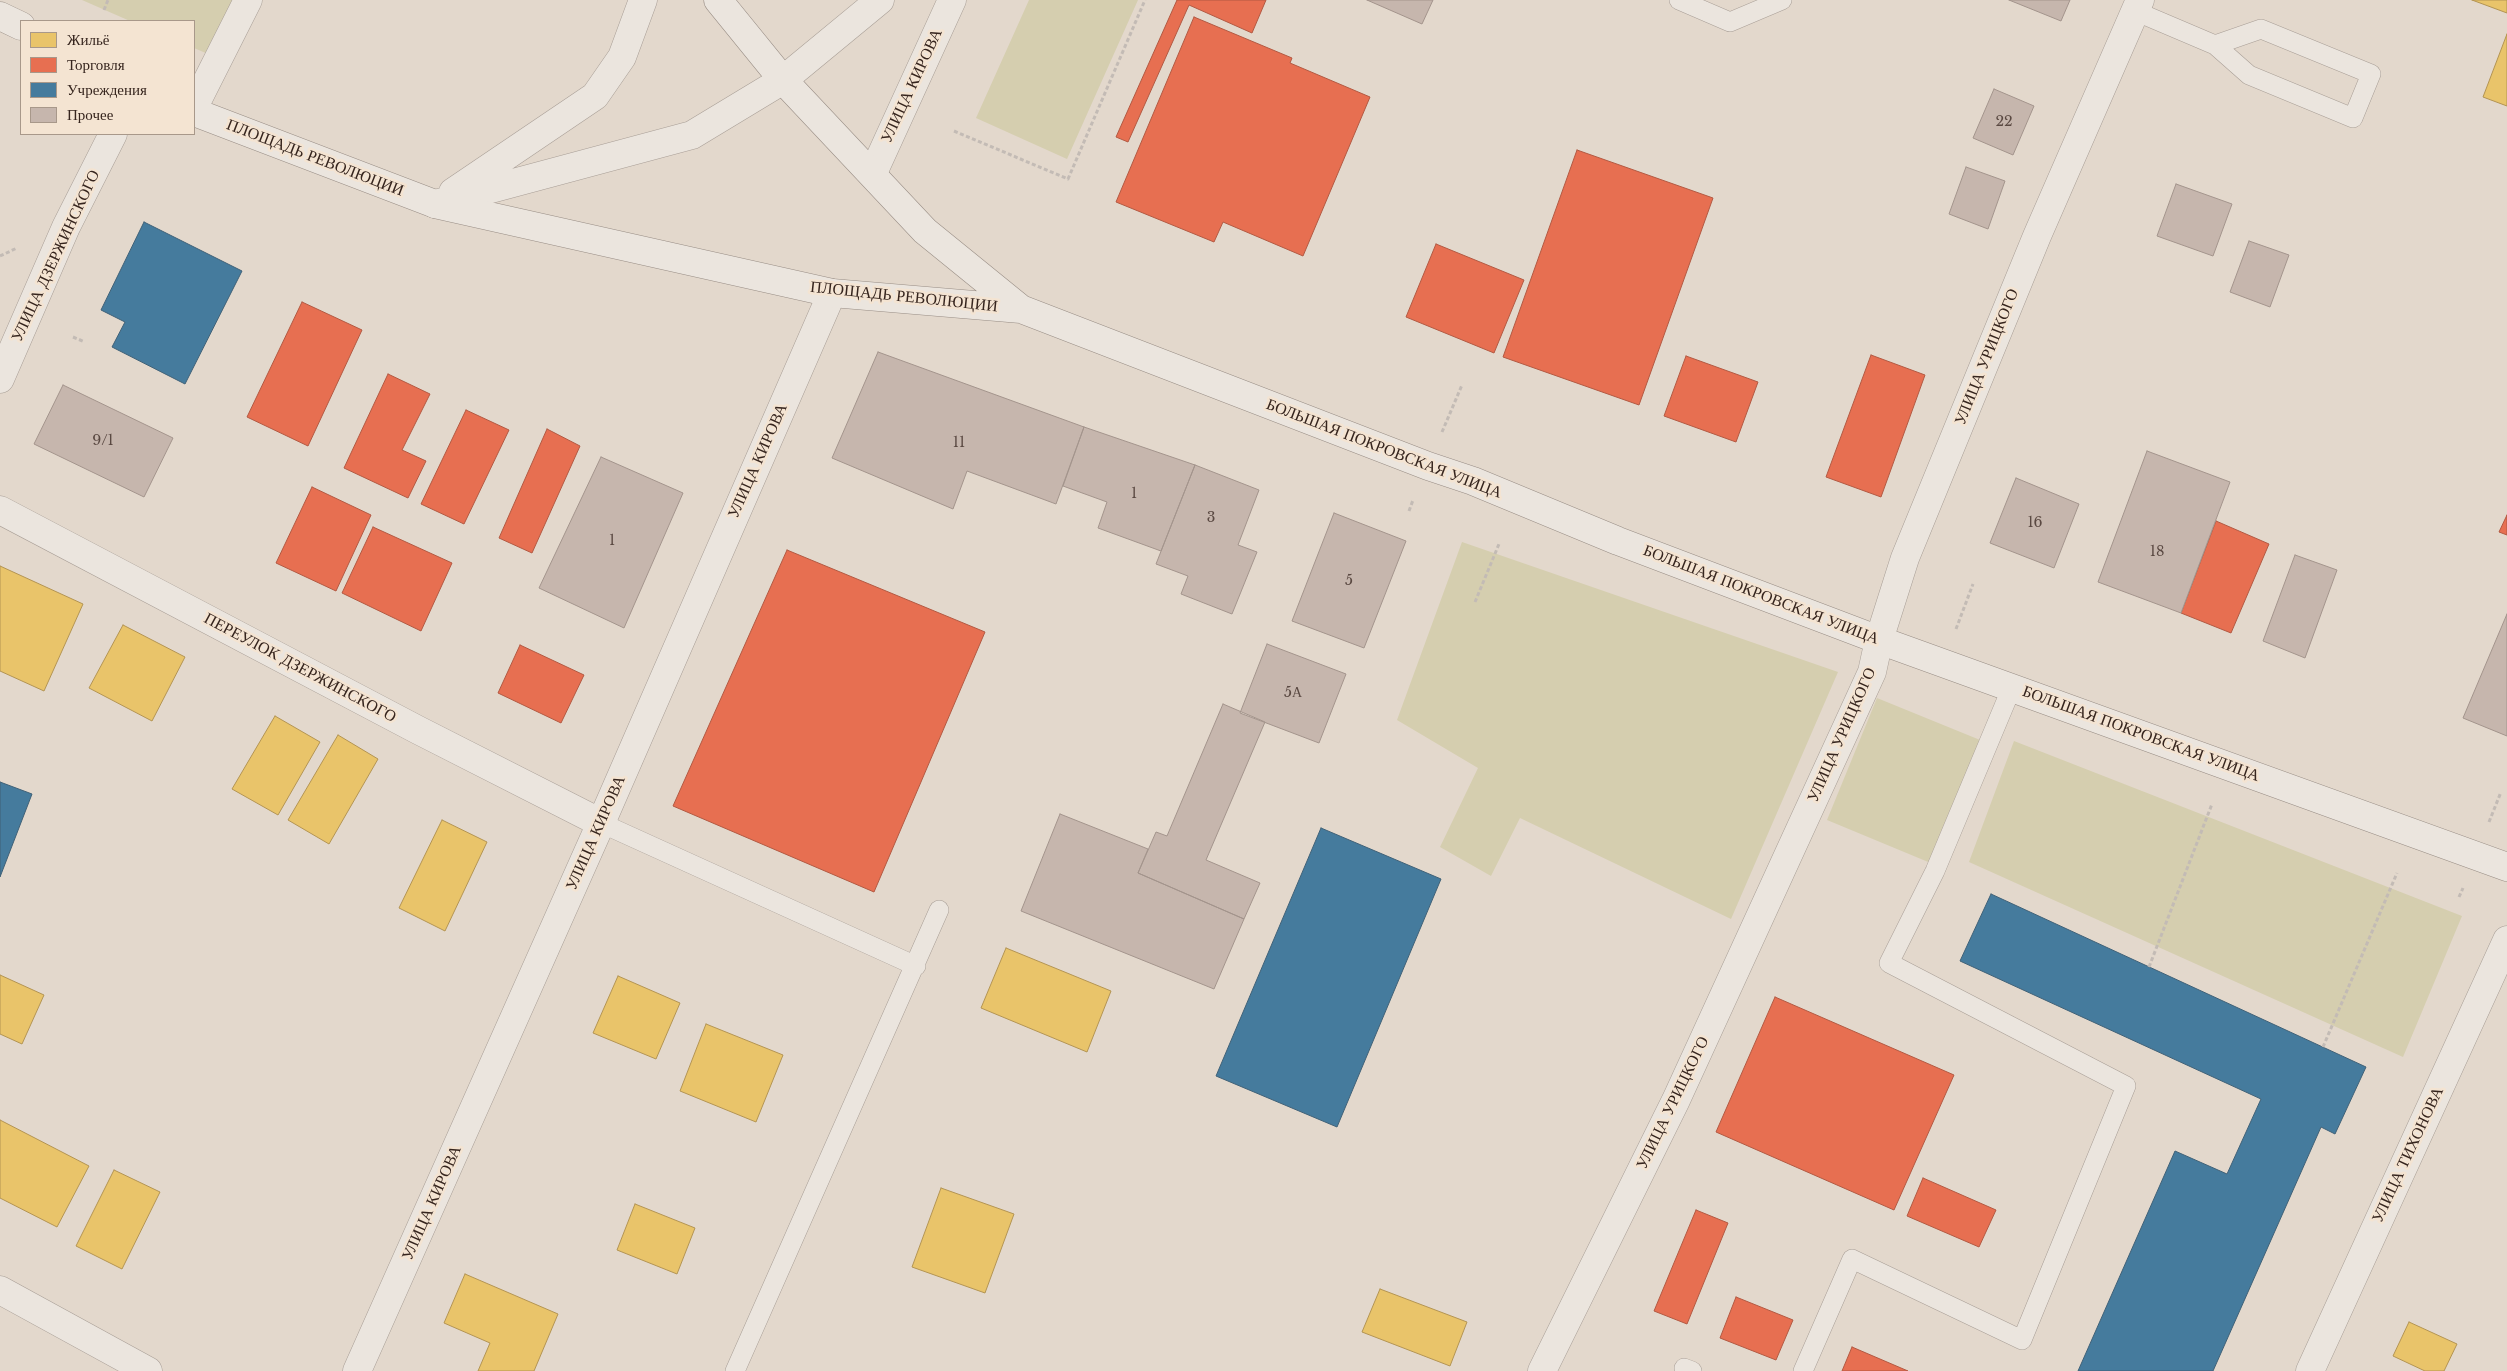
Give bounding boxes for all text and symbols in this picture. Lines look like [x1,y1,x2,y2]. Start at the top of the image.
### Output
legend [20,20,195,135]
street label: УЛИЦА КИРОВА [877,26,947,146]
text: Жильё [67,30,109,49]
text: Торговля [67,55,125,74]
text: Учреждения [67,80,147,99]
text: Прочее [67,105,113,124]
house number: 22 [1995,114,2013,130]
street label: ПЛОЩАДЬ РЕВОЛЮЦИИ [224,115,406,201]
street label: УЛИЦА ДЗЕРЖИНСКОГО [8,167,104,345]
street label: ПЛОЩАДЬ РЕВОЛЮЦИИ [809,278,999,316]
street label: УЛИЦА УРИЦКОГО [1951,286,2023,428]
street label: БОЛЬШАЯ ПОКРОВСКАЯ УЛИЦА [1263,395,1505,503]
street label: УЛИЦА КИРОВА [724,401,792,521]
house number: 9/1 [92,433,114,449]
house number: 11 [953,435,965,451]
house number: 1 [1131,486,1137,502]
house number: 3 [1207,510,1215,526]
house number: 16 [2027,515,2043,531]
house number: 1 [609,533,615,549]
street label: БОЛЬШАЯ ПОКРОВСКАЯ УЛИЦА [1640,541,1882,649]
house number: 18 [2150,544,2164,560]
house number: 5 [1345,573,1353,589]
street label: ПЕРЕУЛОК ДЗЕРЖИНСКОГО [201,609,399,727]
street label: УЛИЦА УРИЦКОГО [1804,665,1880,805]
street label: БОЛЬШАЯ ПОКРОВСКАЯ УЛИЦА [2020,682,2262,786]
house number: 5А [1284,685,1302,701]
street label: УЛИЦА КИРОВА [562,773,630,893]
street label: УЛИЦА УРИЦКОГО [1633,1034,1713,1172]
street label: УЛИЦА ТИХОНОВА [2368,1084,2448,1226]
street label: УЛИЦА КИРОВА [398,1143,466,1263]

